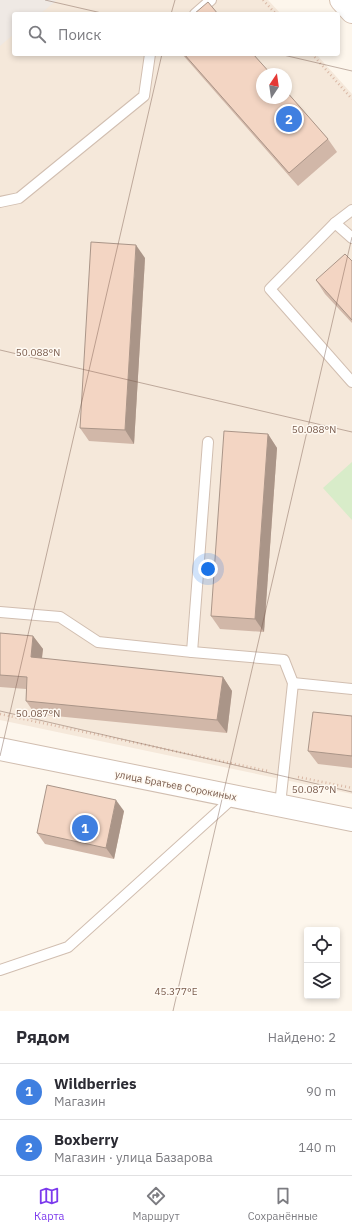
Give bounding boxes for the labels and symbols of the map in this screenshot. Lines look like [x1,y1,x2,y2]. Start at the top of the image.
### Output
north arrow [256,68,292,104]
pin: 2 [276,104,302,134]
text: 50.088°N [16,346,60,359]
text: 50.088°N [292,423,336,436]
your location [198,559,218,579]
text: 50.087°N [16,707,60,720]
street label: улица Братьев Сорокиных [114,767,238,804]
text: 50.087°N [292,783,336,796]
pin: 1 [72,813,98,843]
text: 45.377°E [154,985,198,998]

